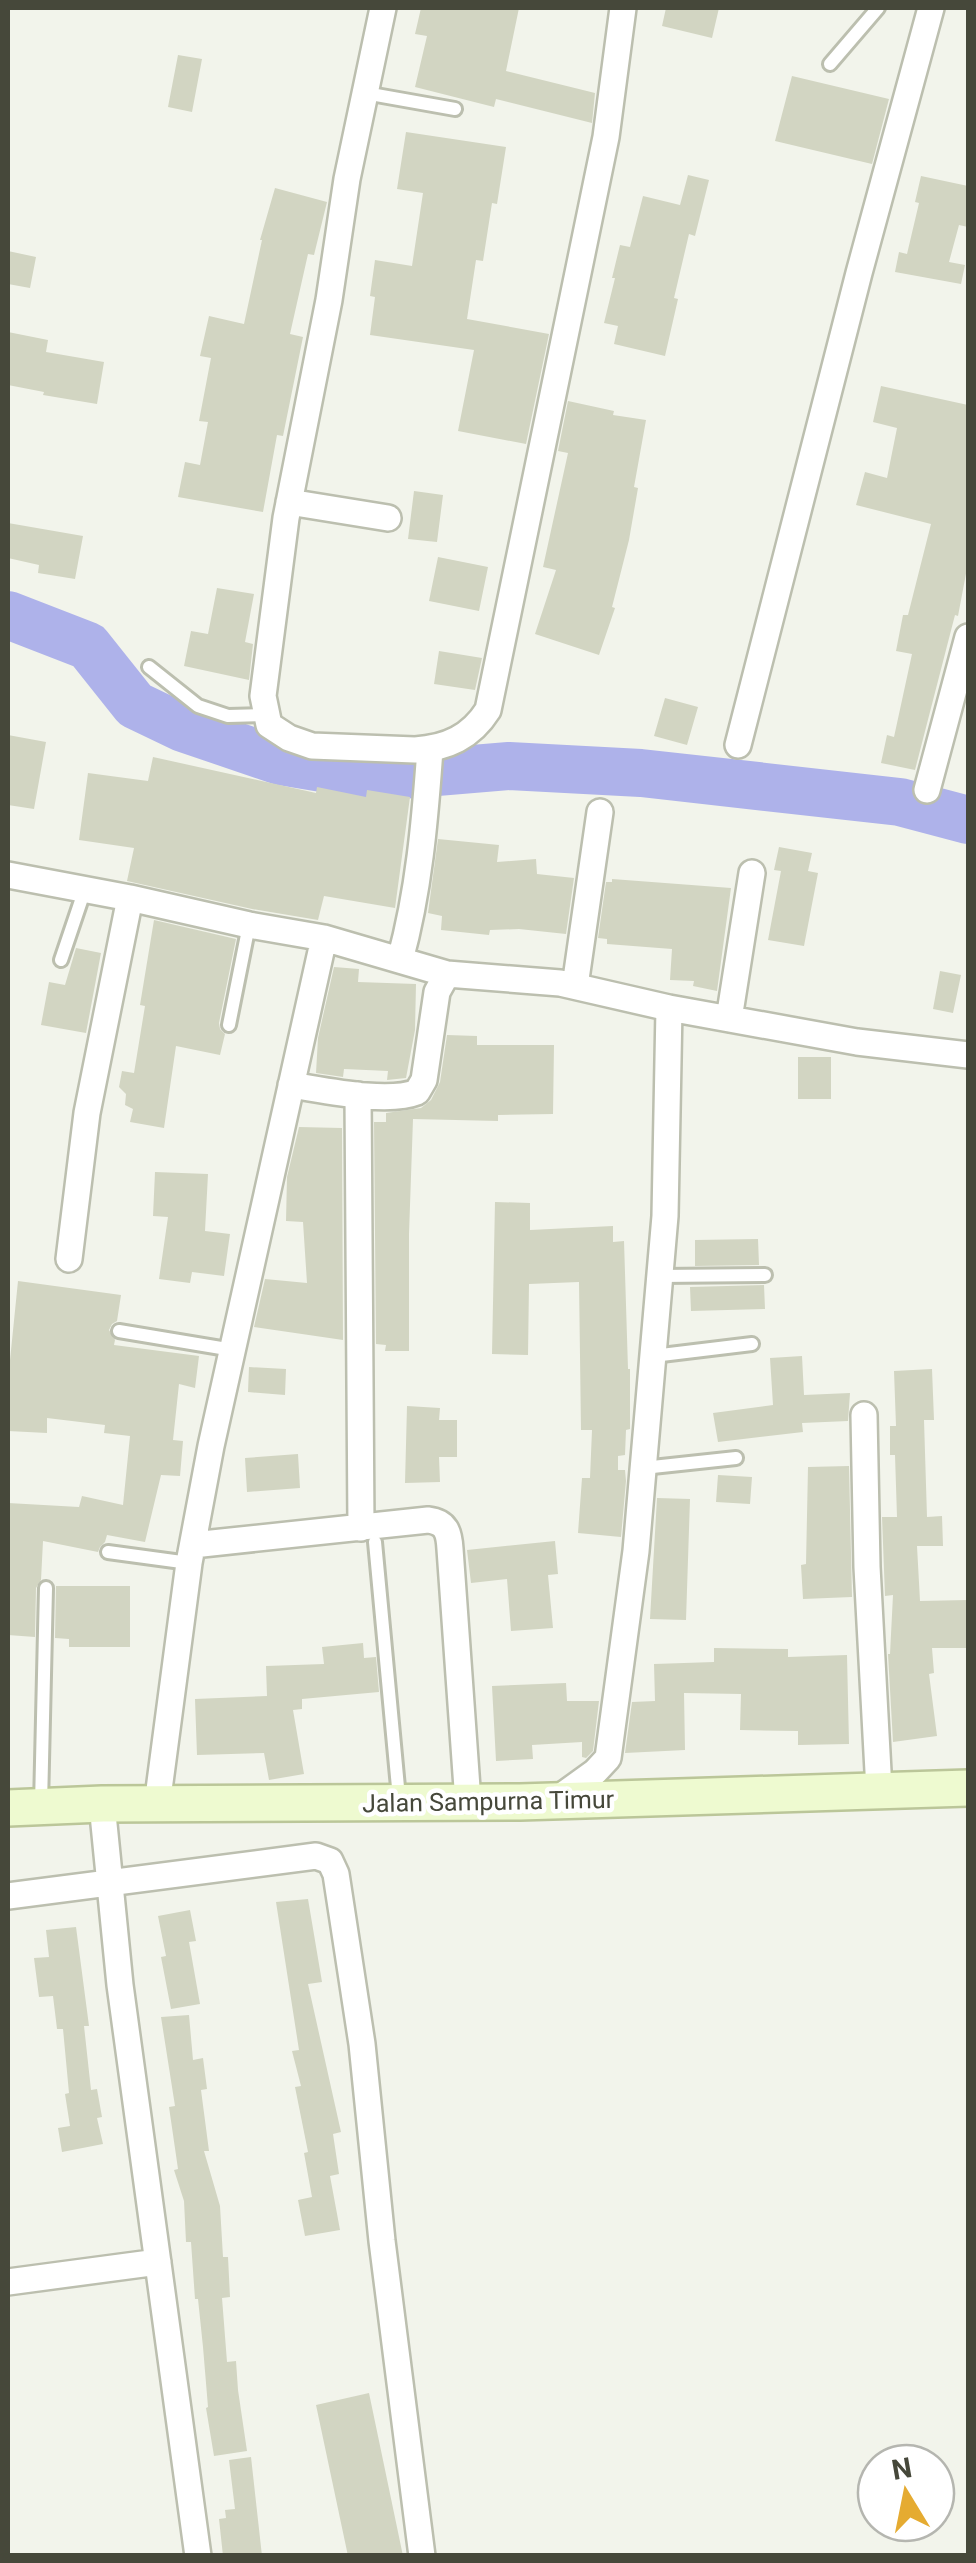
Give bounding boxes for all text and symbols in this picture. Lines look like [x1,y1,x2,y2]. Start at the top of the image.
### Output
street label: Jalan Sampurna Timur [362,1785,615,1818]
north arrow [856,2443,956,2543]
text: N [889,2451,914,2487]

